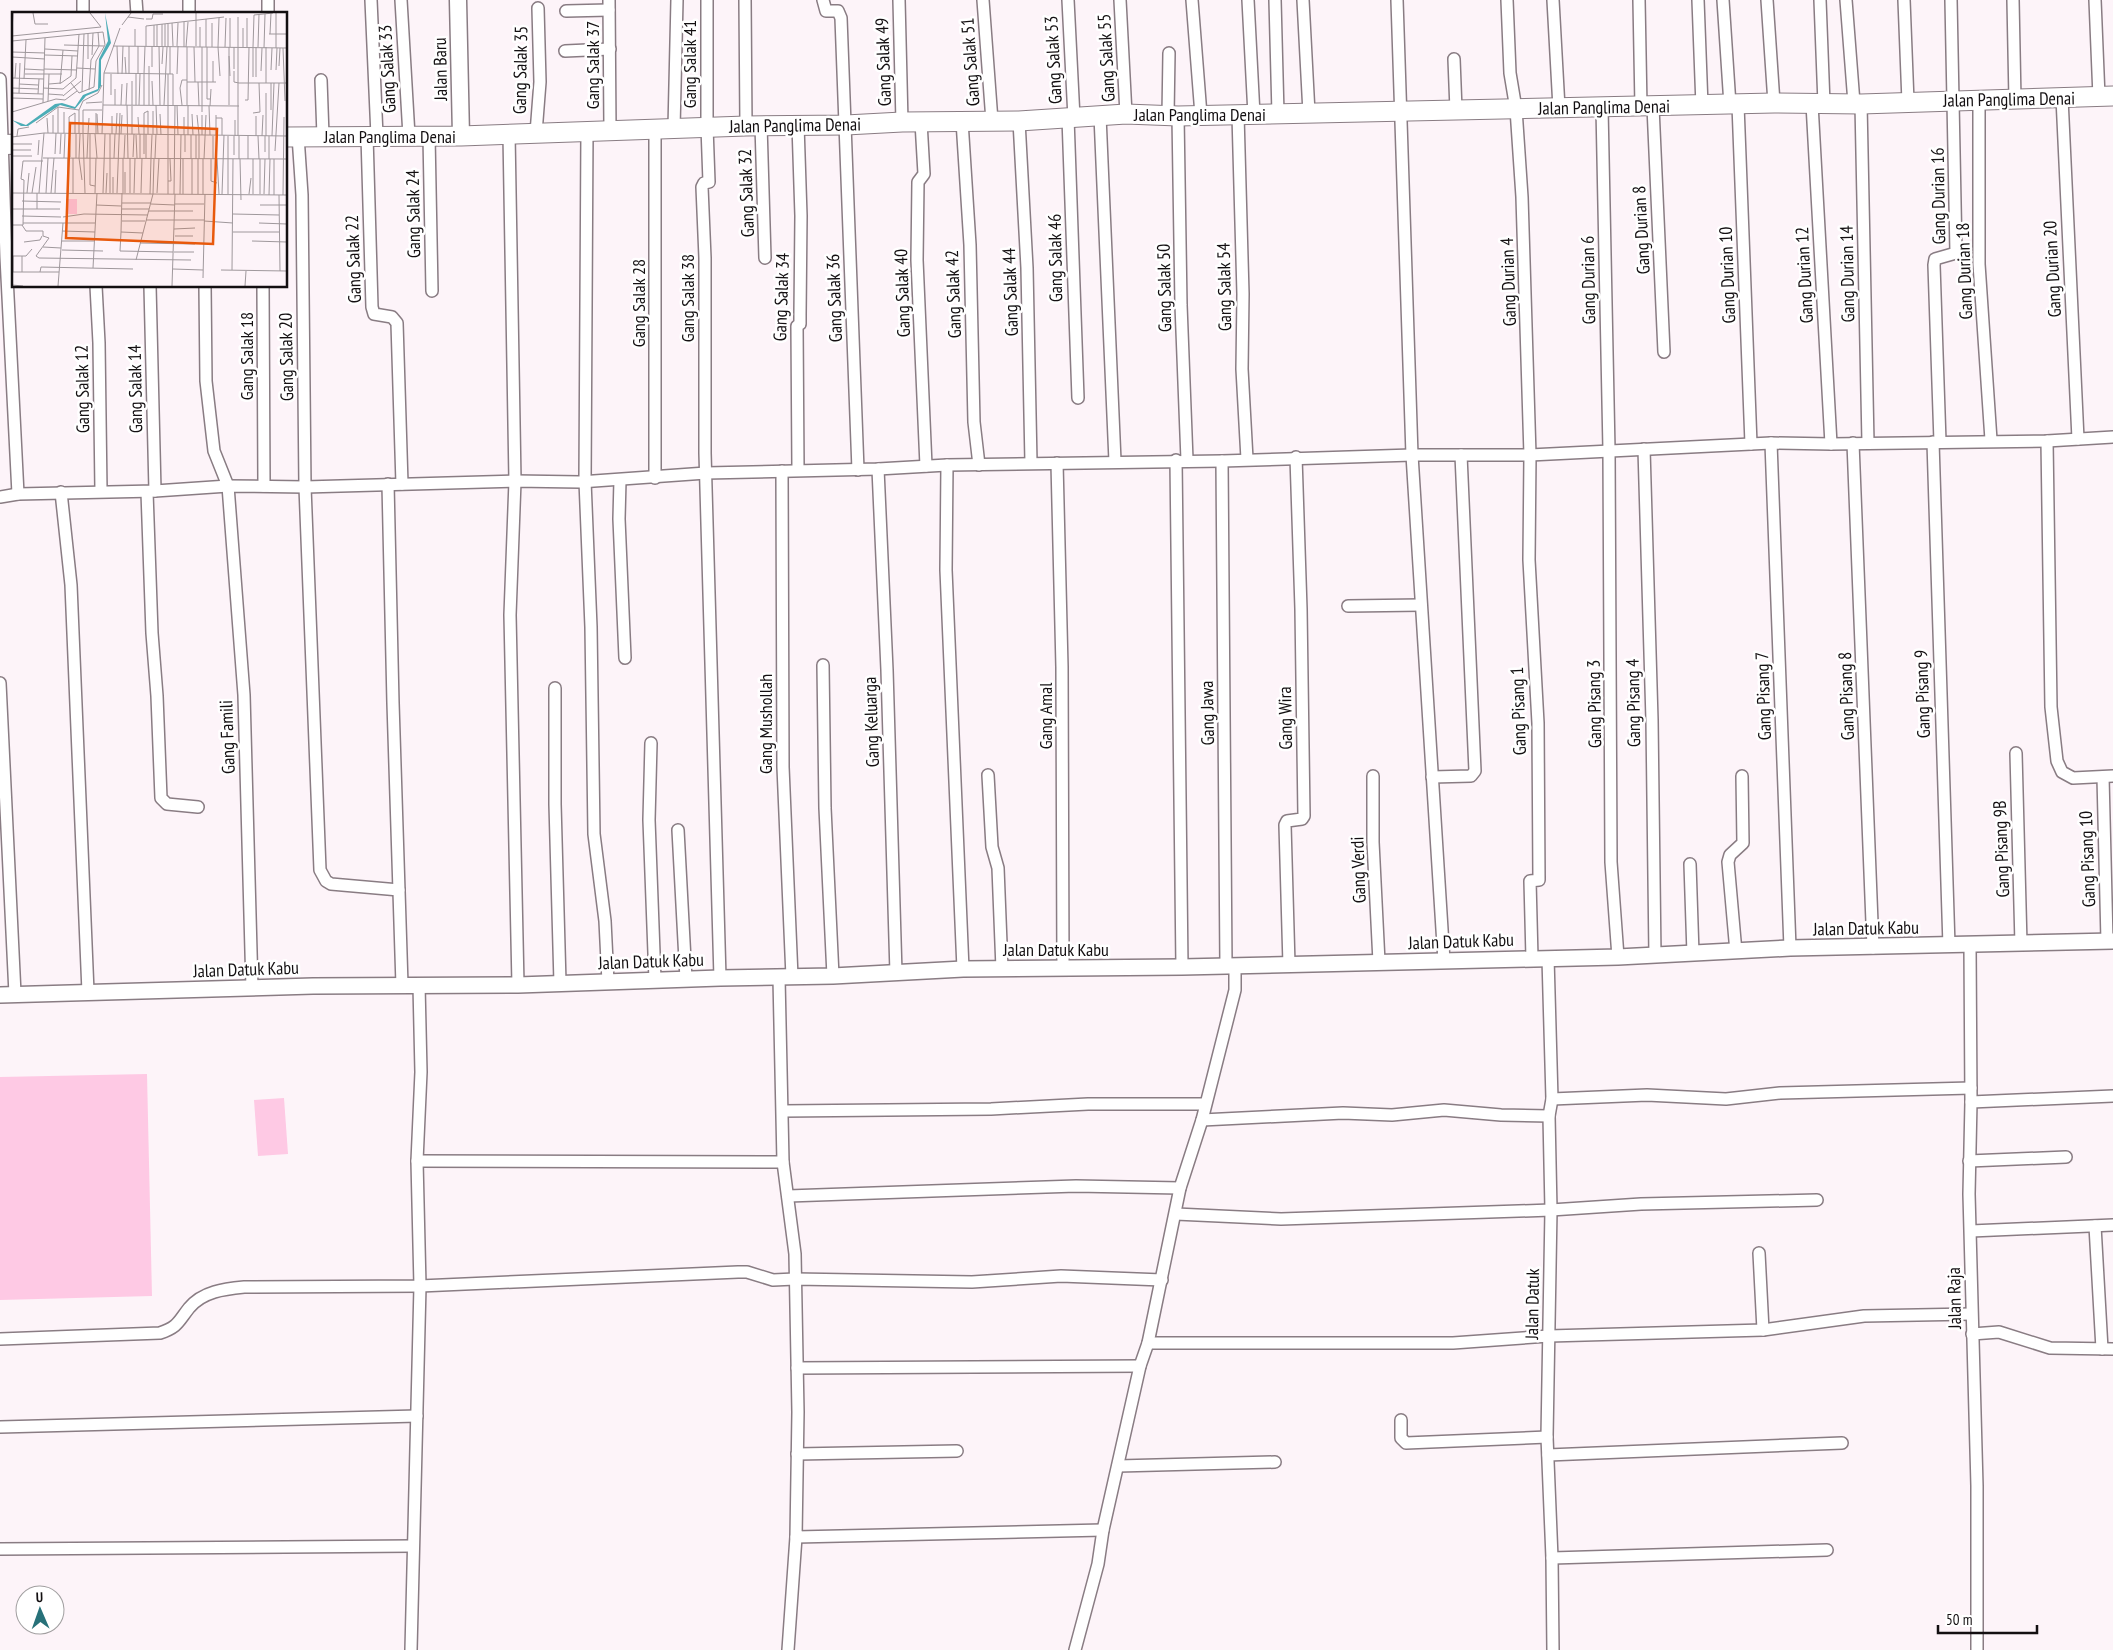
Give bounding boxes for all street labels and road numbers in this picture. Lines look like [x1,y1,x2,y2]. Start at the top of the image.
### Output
street label: Gang Salak 55 [1092,13,1120,103]
street label: Gang Salak 53 [1039,15,1067,105]
street label: Gang Salak 49 [870,17,896,107]
street label: Gang Salak 51 [955,17,985,107]
street label: Gang Salak 41 [678,20,701,108]
street label: Gang Salak 37 [581,21,604,109]
street label: Gang Salak 33 [373,24,401,114]
street label: Gang Salak 35 [508,26,532,114]
street label: Jalan Baru [428,37,452,102]
street label: Jalan Panglima Denai [1942,86,2075,112]
street label: Jalan Panglima Denai [1537,94,1670,120]
street label: Jalan Panglima Denai [1133,103,1266,126]
street label: Jalan Panglima Denai [728,112,861,138]
street label: Jalan Panglima Denai [323,125,456,148]
street label: Gang Durian 16 [1926,147,1950,245]
street label: Gang Salak 32 [733,148,759,238]
street label: Gang Salak 24 [401,170,425,258]
street label: Gang Durian 8 [1627,185,1655,275]
street label: Gang Salak 22 [340,214,366,304]
street label: Gang Salak 46 [1043,214,1067,302]
street label: Gang Durian 20 [2038,220,2066,318]
street label: Gang Durian 18 [1951,222,1977,320]
street label: Gang Durian 14 [1835,225,1859,323]
street label: Gang Durian 10 [1714,226,1740,324]
street label: Gang Durian 12 [1790,226,1818,324]
street label: Gang Durian 6 [1576,235,1600,325]
street label: Gang Durian 4 [1495,237,1521,327]
street label: Gang Salak 54 [1212,243,1236,331]
street label: Gang Salak 50 [1152,244,1176,332]
street label: Gang Salak 44 [997,247,1023,337]
street label: Gang Salak 40 [889,248,915,338]
street label: Gang Salak 42 [940,249,966,339]
street label: Gang Salak 34 [768,252,794,342]
street label: Gang Salak 36 [821,253,847,343]
street label: Gang Salak 38 [676,254,699,342]
street label: Gang Salak 28 [627,259,650,347]
street label: Gang Salak 18 [235,312,258,400]
street label: Gang Salak 20 [274,313,298,401]
street label: Gang Salak 12 [70,345,94,433]
street label: Gang Salak 14 [123,345,147,433]
street label: Gang Pisang 9 [1909,649,1935,739]
street label: Gang Pisang 7 [1750,651,1776,741]
street label: Gang Pisang 8 [1833,651,1859,741]
street label: Gang Pisang 4 [1621,659,1645,747]
street label: Gang Pisang 3 [1582,660,1606,748]
street label: Gang Pisang 1 [1505,666,1531,756]
street label: Gang Mushollah [754,674,777,774]
street label: Gang Keluarga [858,676,884,768]
street label: Gang Jawa [1195,680,1219,746]
street label: Gang Amal [1034,682,1057,749]
street label: Gang Wira [1273,686,1297,750]
street label: Gang Famili [214,700,240,774]
street label: Gang Pisang 9B [1988,800,2014,898]
street label: Gang Pisang 10 [2074,810,2100,908]
street label: Gang Verdi [1345,836,1371,904]
street label: Jalan Datuk Kabu [1812,916,1919,940]
street label: Jalan Datuk Kabu [1407,928,1514,954]
street label: Jalan Datuk Kabu [1002,938,1109,961]
street label: Jalan Datuk Kabu [597,948,704,974]
street label: Jalan Datuk Kabu [192,956,299,982]
street label: Jalan Raja [1942,1267,1966,1330]
street label: Jalan Datuk [1520,1268,1544,1341]

